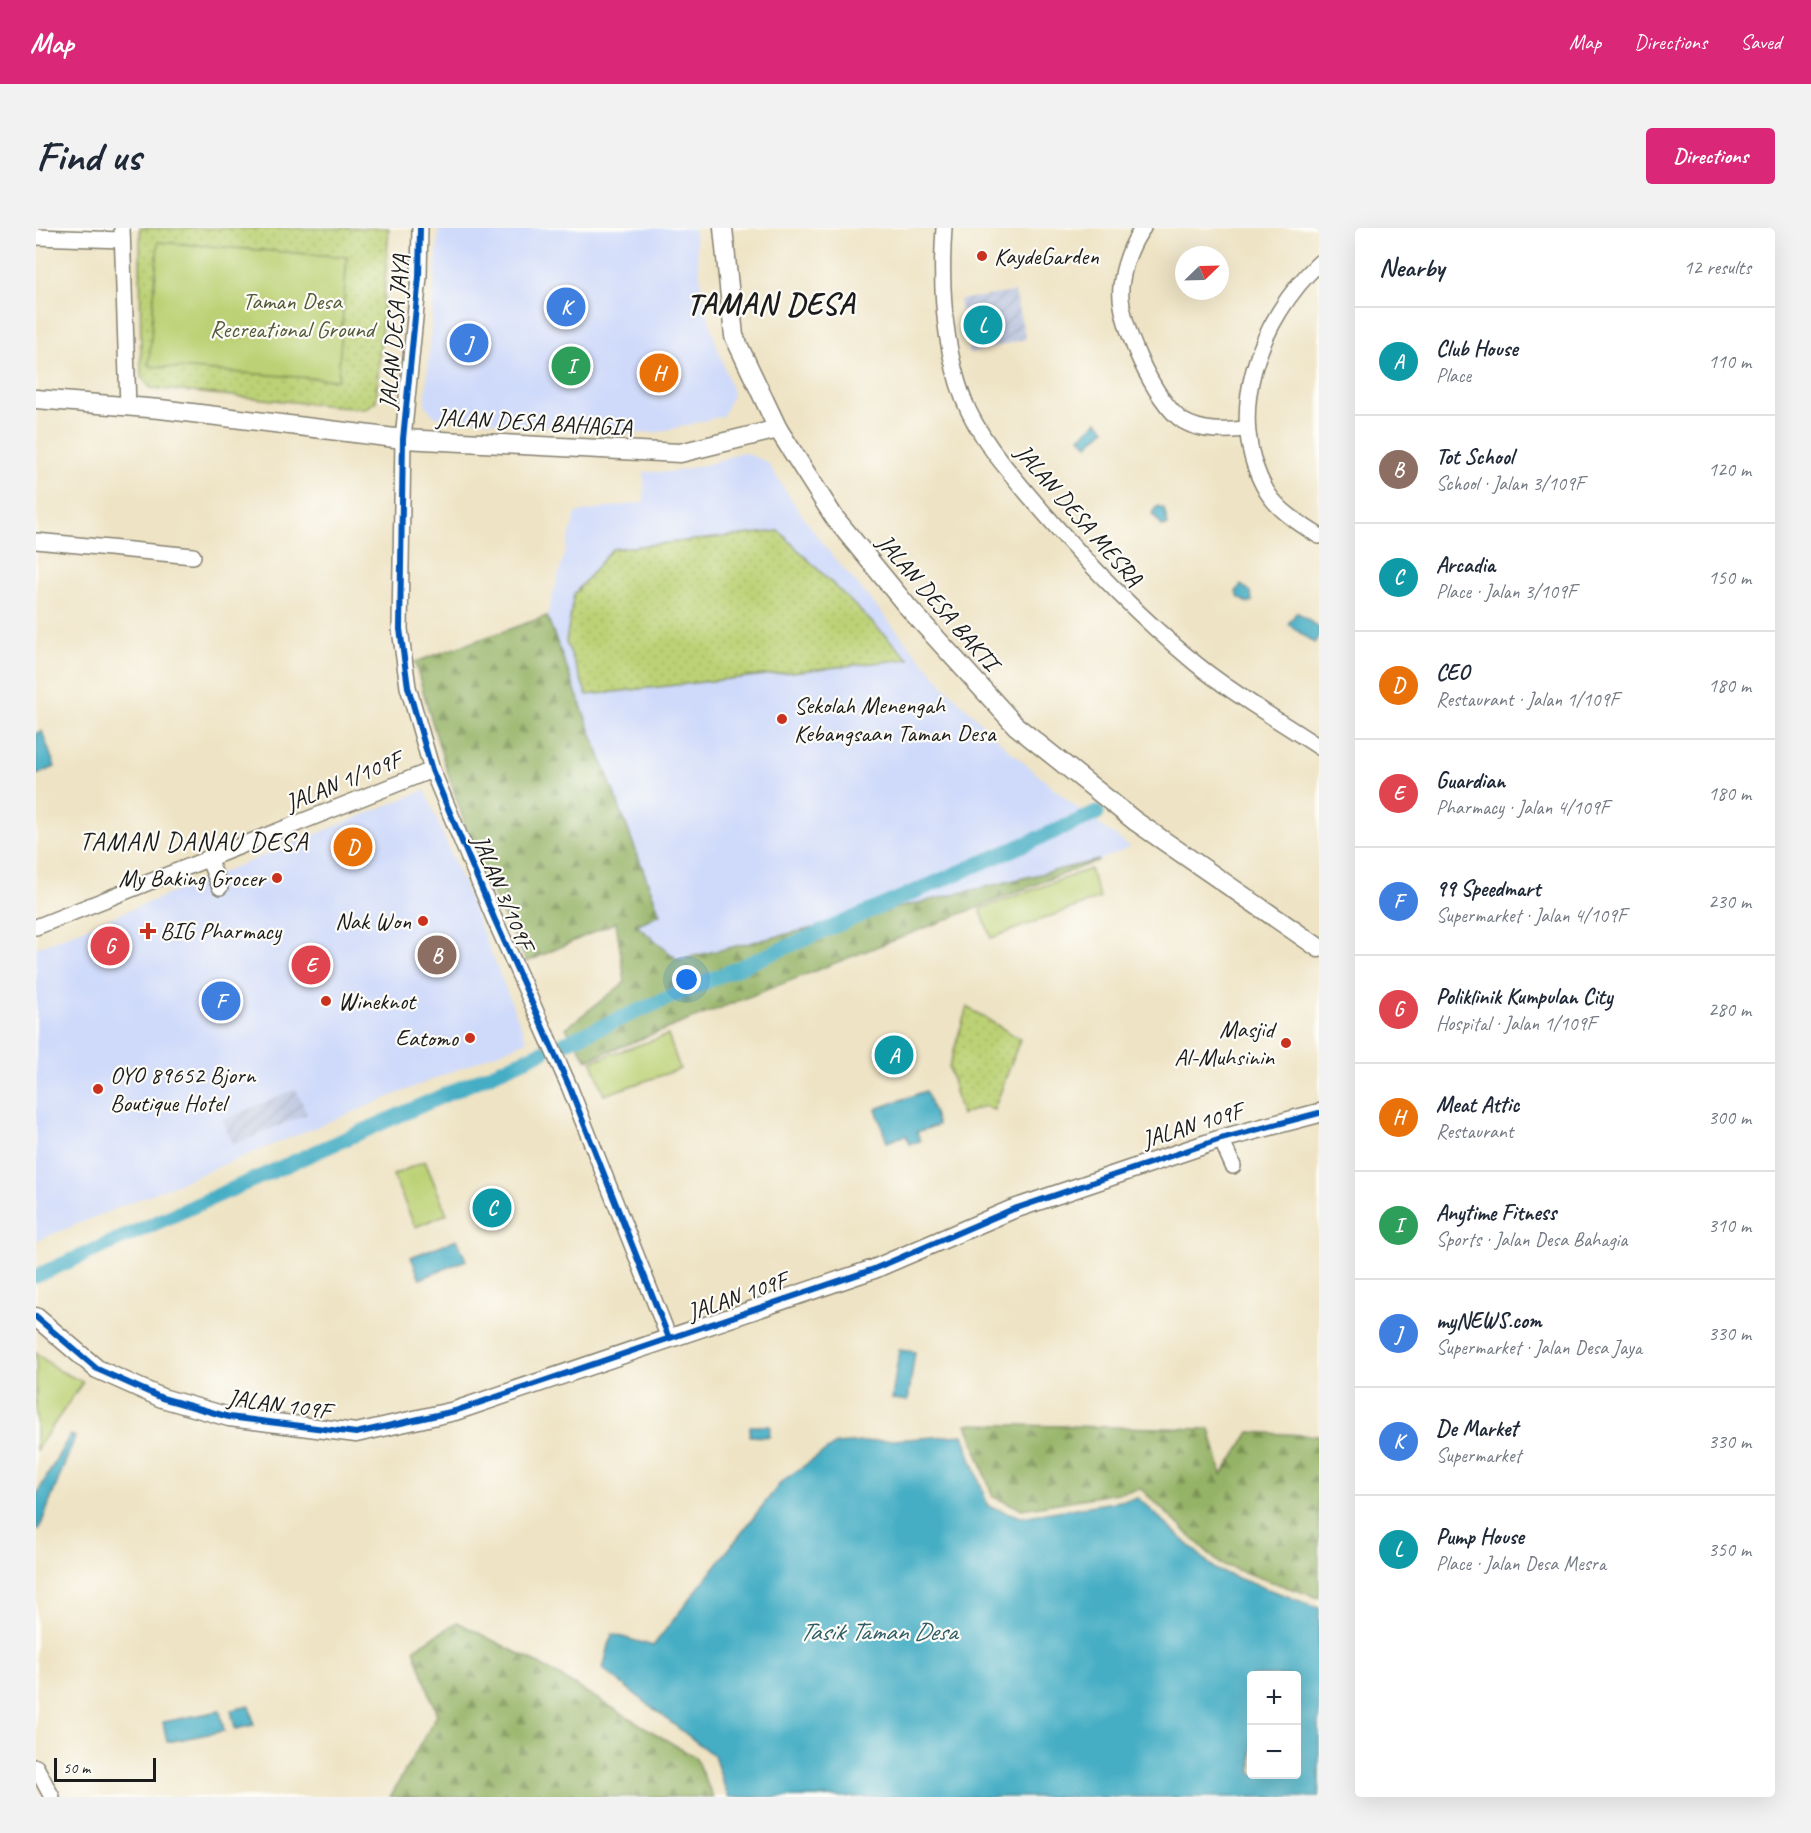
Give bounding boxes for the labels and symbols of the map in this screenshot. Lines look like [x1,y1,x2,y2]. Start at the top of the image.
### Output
place label: KaydeGarden [994,241,1099,271]
north arrow [1175,246,1229,300]
marker: KaydeGarden [975,249,989,263]
street label: JALAN DESA JAYA [372,252,416,412]
pin: K [546,284,586,329]
district label: TAMAN DESA [687,285,856,323]
park label: Taman Desa Recreational Ground [210,286,378,344]
pin: L [964,302,1002,348]
pin: J [450,320,488,366]
pin: I [552,344,590,388]
pin: H [640,350,678,396]
street label: JALAN DESA BAHAGIA [434,402,634,442]
street label: JALAN DESA MESRA [1008,437,1150,593]
street label: JALAN DESA BAKTI [870,527,1008,680]
place label: Sekolah Menengah Kebangsaan Taman Desa [794,690,997,748]
marker: Sekolah Menengah Kebangsaan Taman Desa [775,712,789,726]
street label: JALAN 1/109F [280,742,410,818]
pin: D [334,824,372,870]
district label: TAMAN DANAU DESA [79,825,309,858]
street label: JALAN 3/109F [465,829,543,959]
place label: My Baking Grocer [119,863,267,893]
marker: My Baking Grocer [270,871,284,885]
place label: Nak Won [335,906,411,936]
marker: Nak Won [416,914,430,928]
place label: BIG Pharmacy [160,916,283,946]
pin: G [90,924,130,968]
marker: BIG Pharmacy [141,924,155,938]
pin: B [418,932,456,978]
pin: E [292,942,330,988]
your location [672,965,701,994]
pin: F [202,978,240,1024]
place label: Wineknot [338,986,417,1016]
marker: Wineknot [319,994,333,1008]
place label: Masjid Al-Muhsinin [1174,1014,1278,1072]
place label: Eatomo [395,1023,460,1053]
marker: Eatomo [463,1031,477,1045]
pin: A [874,1032,914,1078]
marker: Masjid Al-Muhsinin [1279,1036,1293,1050]
place label: OYO 89652 Bjorn Boutique Hotel [110,1060,257,1118]
marker: OYO 89652 Bjorn Boutique Hotel [91,1082,105,1096]
street label: JALAN 109F [1137,1094,1251,1155]
pin: C [472,1186,512,1230]
street label: JALAN 109F [682,1263,795,1327]
street label: JALAN 109F [225,1382,337,1427]
water label: Tasik Taman Desa [799,1615,960,1648]
scale bar [54,1755,156,1782]

